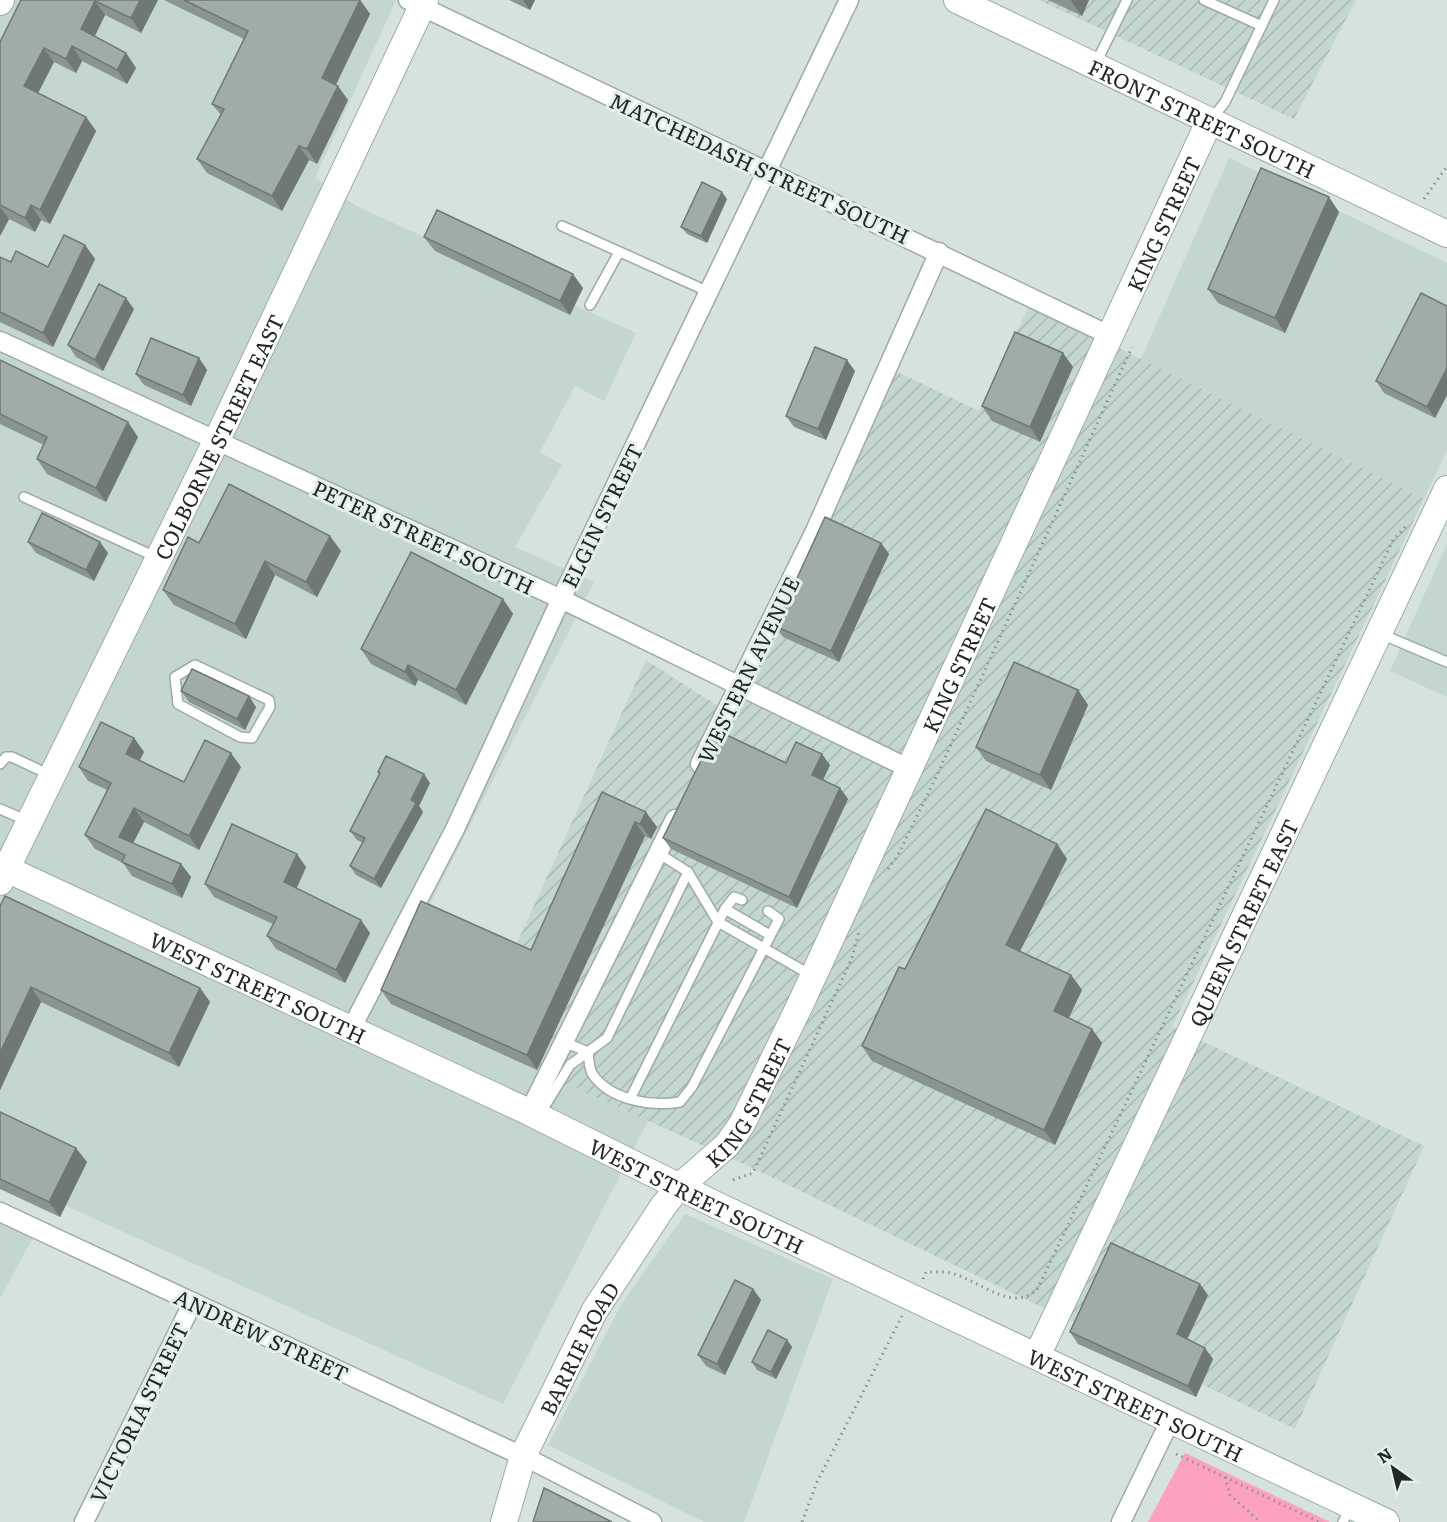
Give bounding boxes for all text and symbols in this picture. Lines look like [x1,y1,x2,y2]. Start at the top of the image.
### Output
street label: FRONT STREET SOUTH [1084,50,1321,185]
street label: MATCHEDASH STREET SOUTH [605,84,915,250]
street label: KING STREET [1117,150,1207,296]
street label: COLBORNE STREET EAST [145,308,290,564]
street label: ELGIN STREET [553,438,649,592]
street label: PETER STREET SOUTH [308,471,540,601]
street label: WESTERN AVENUE [688,570,806,768]
street label: KING STREET [913,591,1003,737]
street label: QUEEN STREET EAST [1180,813,1305,1031]
street label: WEST STREET SOUTH [145,922,372,1050]
street label: KING STREET [698,1032,798,1173]
street label: WEST STREET SOUTH [585,1129,810,1260]
street label: BARRIE ROAD [530,1275,625,1420]
street label: ANDREW STREET [170,1280,354,1388]
street label: VICTORIA STREET [81,1316,195,1508]
street label: WEST STREET SOUTH [1023,1339,1249,1468]
north arrow [1363,1438,1423,1498]
text: N [1372,1441,1396,1468]

